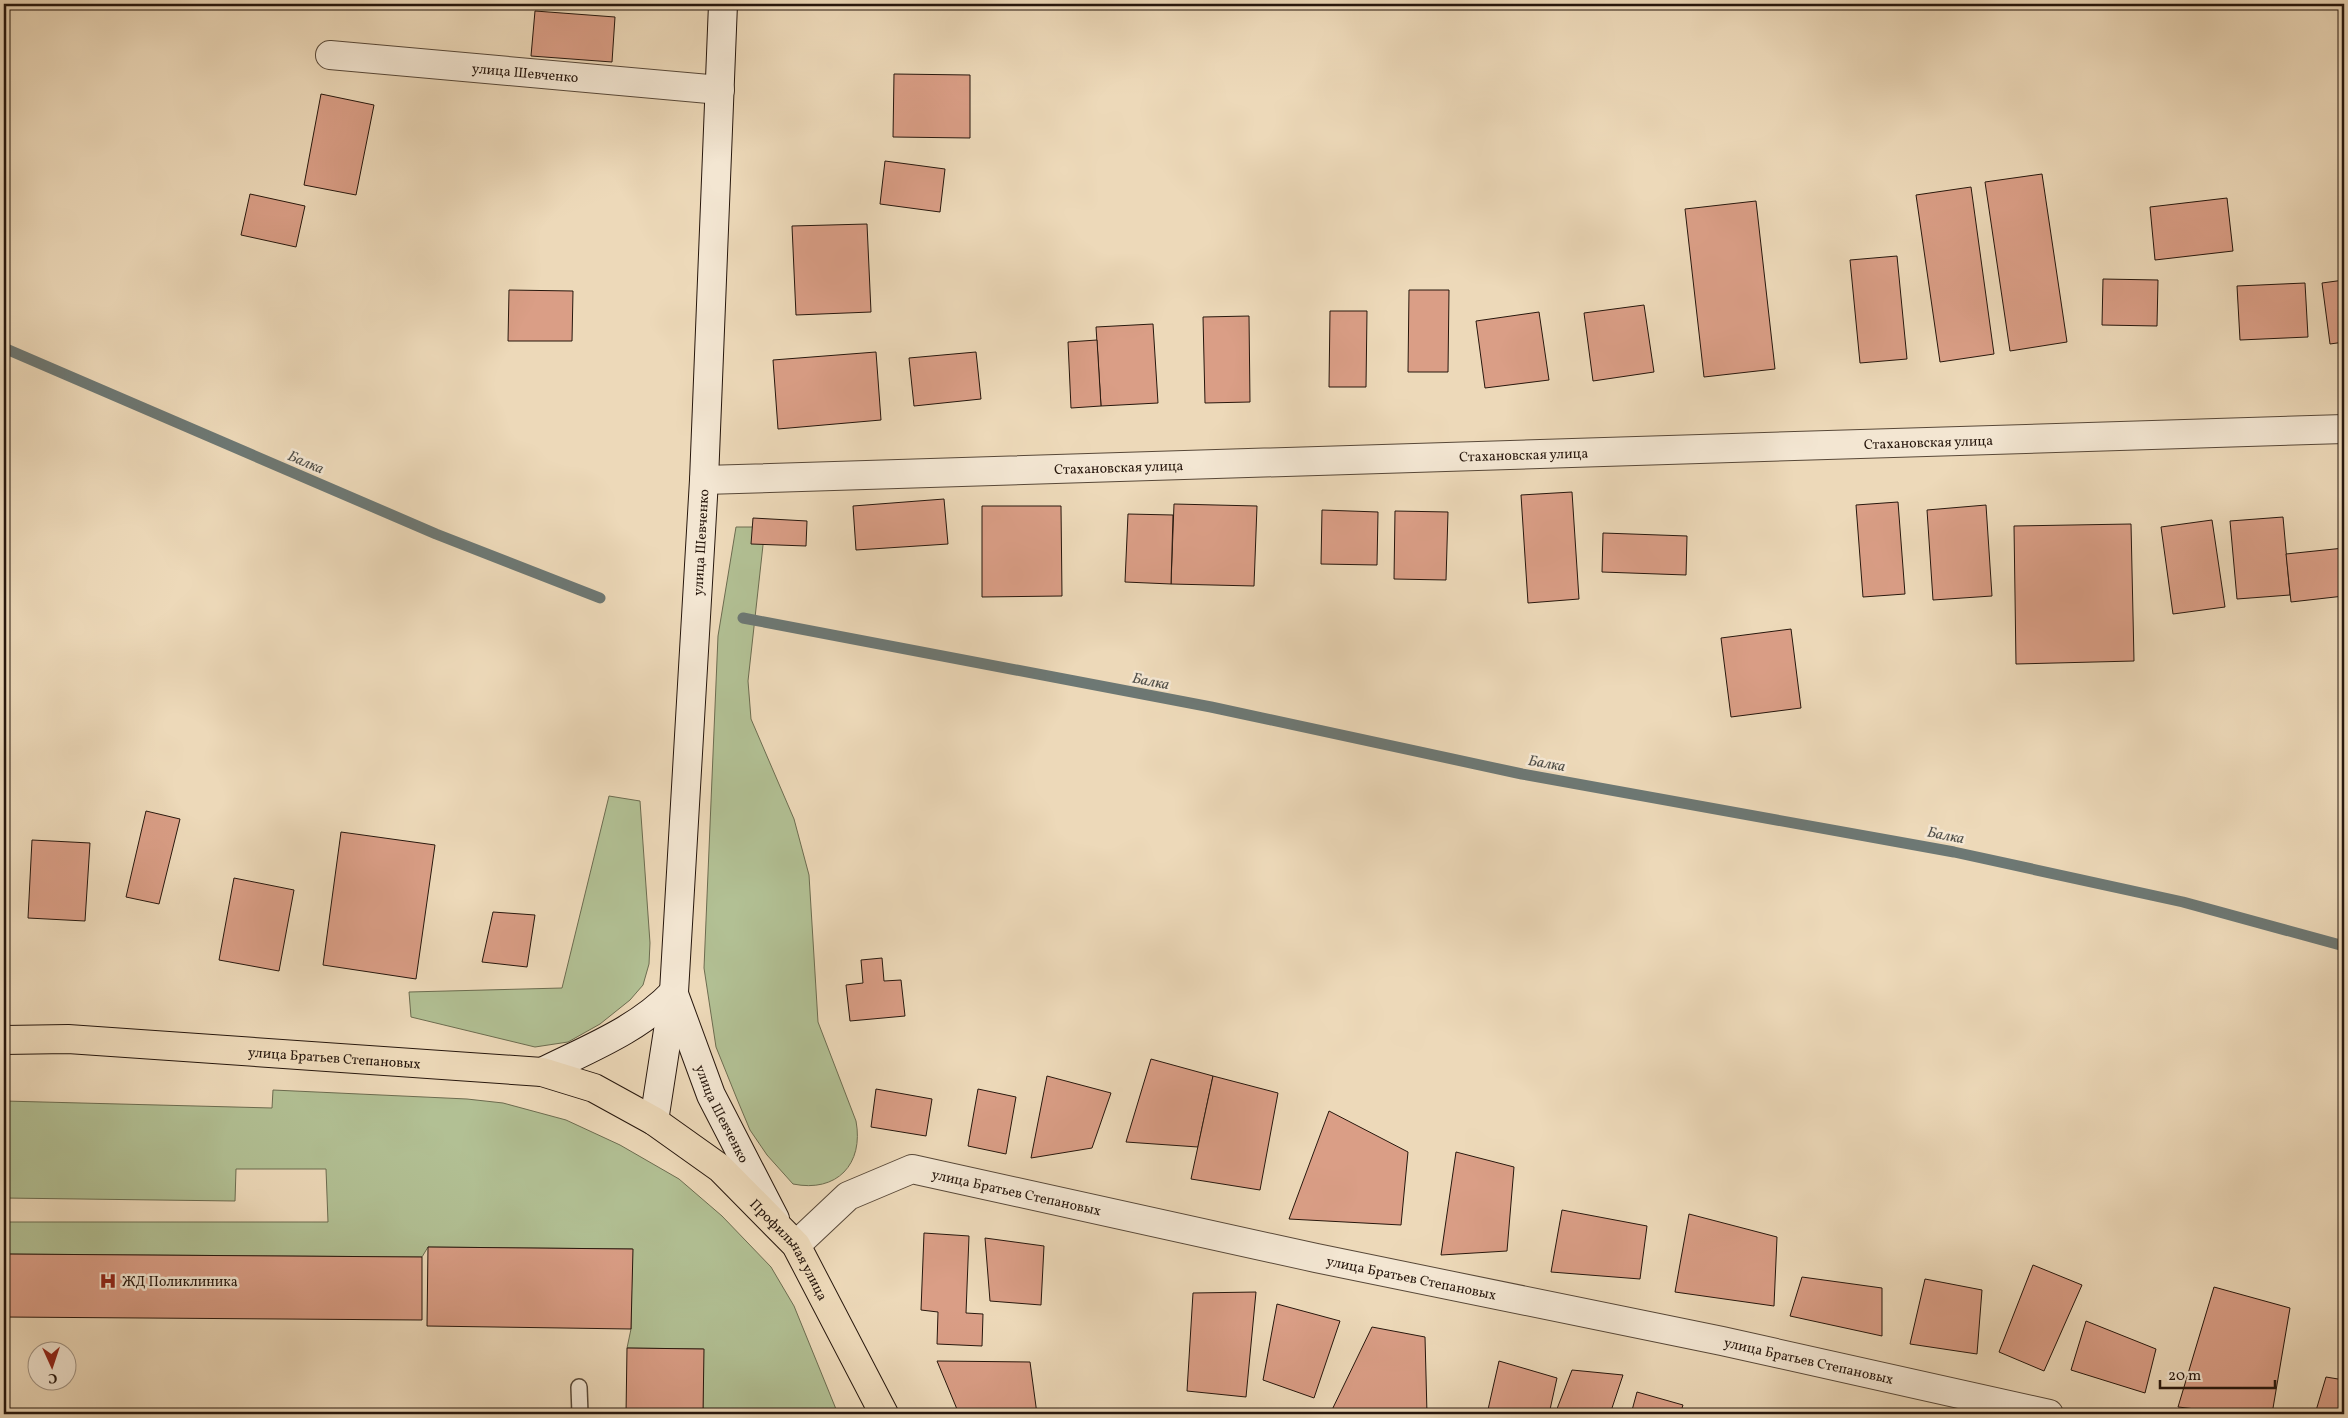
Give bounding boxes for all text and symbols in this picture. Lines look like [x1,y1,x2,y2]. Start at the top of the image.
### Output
street label: улица Шевченко [471,60,579,88]
street label: Стахановская улица [1864,432,1993,455]
street label: Стахановская улица [1459,445,1589,468]
water label: Балка [284,446,327,480]
street label: Стахановская улица [1054,457,1184,480]
street label: улица Шевченко [689,489,714,596]
water label: Балка [1130,669,1171,696]
water label: Балка [1527,751,1567,778]
water label: Балка [1925,823,1966,850]
street label: улица Братьев Степановых [247,1044,421,1075]
street label: улица Шевченко [690,1062,752,1167]
street label: улица Братьев Степановых [930,1166,1103,1221]
street label: Профильная улица [745,1195,831,1304]
street label: улица Братьев Степановых [1324,1252,1498,1306]
hospital icon: ЖД Поликлиника [98,1271,118,1291]
place label: ЖД Поликлиника [122,1273,238,1292]
street label: улица Братьев Степановых [1722,1334,1895,1390]
north arrow [28,1340,78,1390]
scale bar [2160,1358,2276,1390]
text: 20 m [2168,1366,2201,1387]
text: С [48,1368,58,1387]

